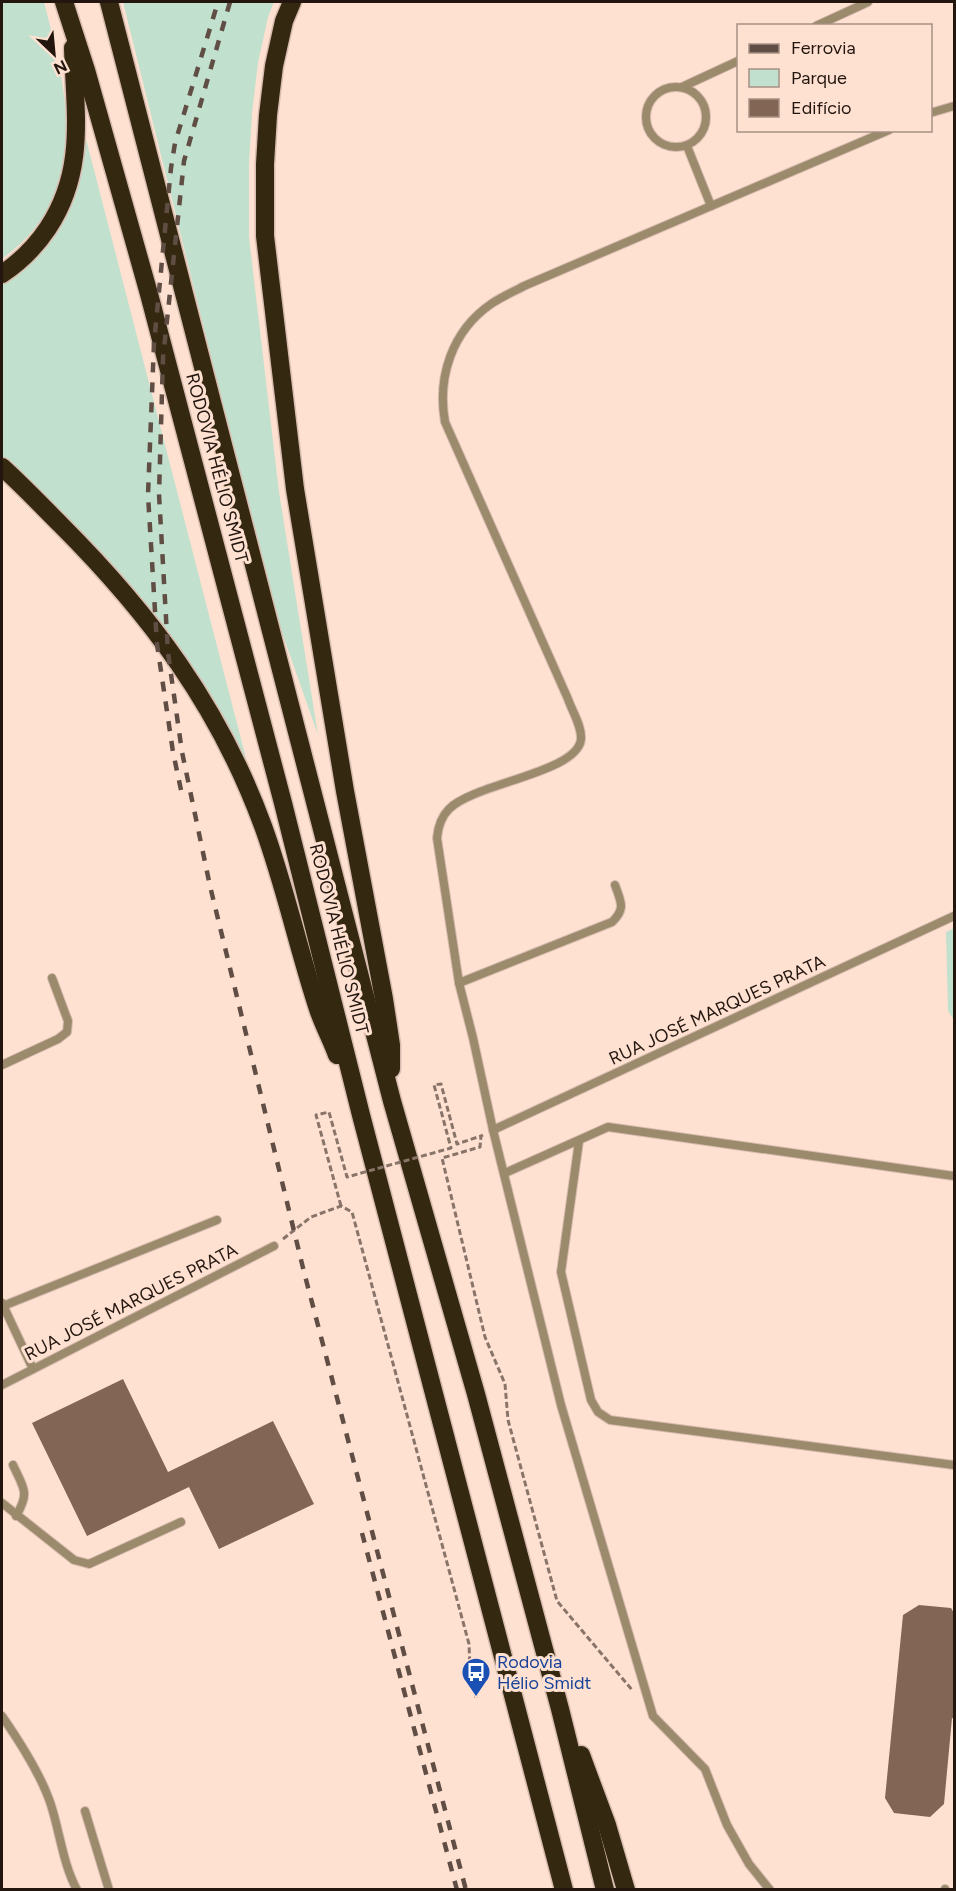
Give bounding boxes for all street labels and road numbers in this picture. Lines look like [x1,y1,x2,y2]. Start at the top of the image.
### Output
street label: RODOVIA HÉLIO SMIDT [181,371,253,565]
street label: RODOVIA HÉLIO SMIDT [305,841,373,1037]
street label: RUA JOSÉ MARQUES PRATA [605,950,829,1070]
street label: RUA JOSÉ MARQUES PRATA [21,1239,241,1365]

